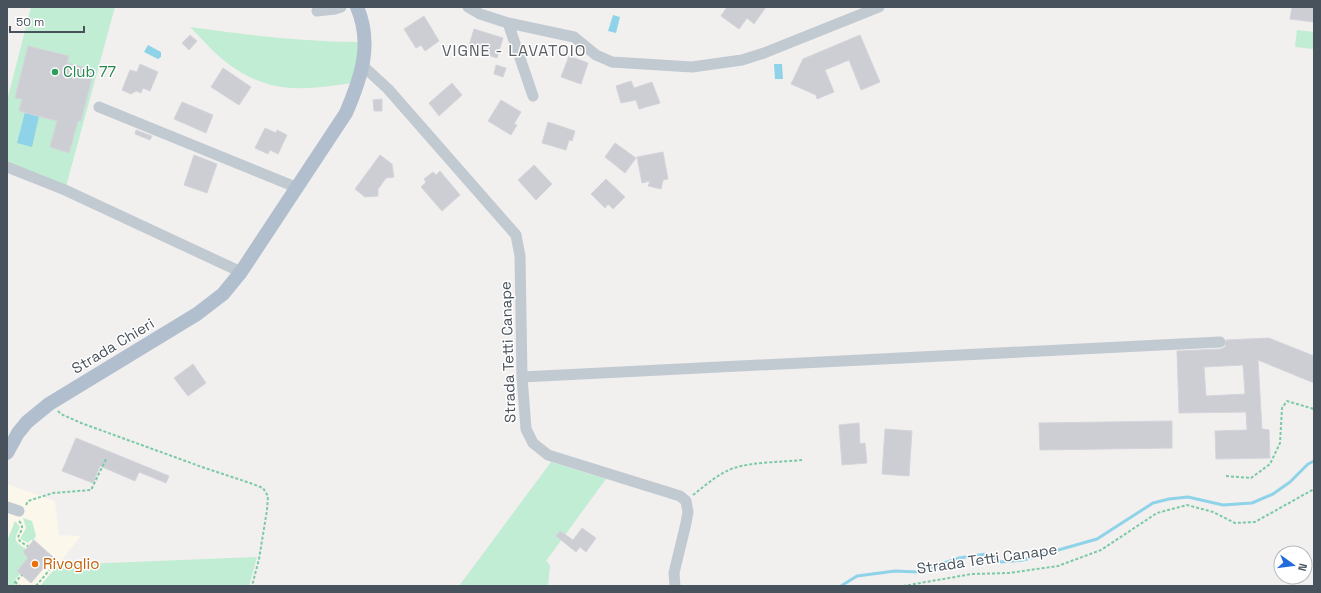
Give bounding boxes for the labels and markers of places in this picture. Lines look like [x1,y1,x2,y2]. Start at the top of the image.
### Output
place label: Club 77 [63,62,116,81]
marker: Club 77 [50,67,60,77]
place label: Rivoglio [43,554,99,573]
marker: Rivoglio [30,559,40,569]

